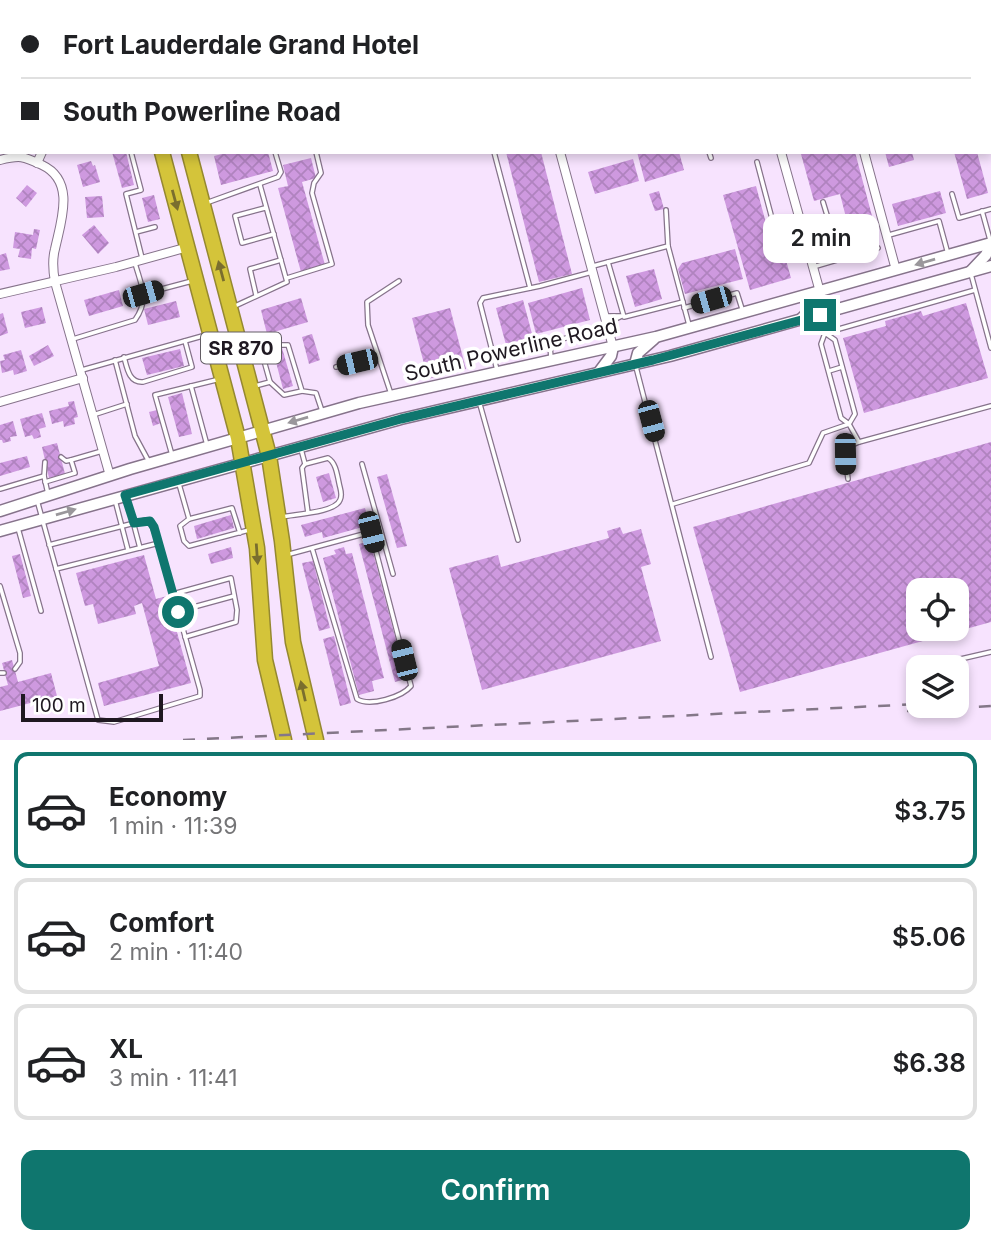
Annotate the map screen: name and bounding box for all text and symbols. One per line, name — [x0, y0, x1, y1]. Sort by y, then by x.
text: Fort Lauderdale Grand Hotel — [63, 29, 419, 60]
text: South Powerline Road — [63, 96, 341, 127]
one-way arrow — [170, 189, 181, 211]
callout: 2 min — [762, 214, 878, 262]
text: 2 min — [791, 224, 851, 252]
one-way arrow — [915, 258, 936, 268]
one-way arrow — [215, 260, 226, 282]
car — [120, 278, 167, 310]
car — [688, 284, 735, 316]
route end — [804, 299, 836, 331]
street label: South Powerline Road — [402, 313, 620, 386]
road number: SR 870 — [201, 332, 281, 364]
car — [335, 347, 380, 377]
car — [636, 398, 667, 444]
one-way arrow — [288, 416, 309, 426]
car — [835, 433, 856, 475]
one-way arrow — [55, 507, 76, 517]
car — [356, 509, 387, 555]
one-way arrow — [252, 543, 263, 565]
map controls — [906, 578, 969, 718]
button: locate — [906, 578, 969, 641]
route start — [162, 596, 194, 628]
car — [389, 637, 420, 683]
button: layers — [906, 655, 969, 718]
one-way arrow — [297, 680, 308, 702]
scale bar — [21, 691, 163, 723]
text: 100 m — [32, 694, 86, 717]
icon: car — [25, 779, 88, 842]
text: Economy — [109, 781, 227, 812]
text: $3.75 — [894, 795, 966, 826]
text: 1 min · 11:39 — [109, 812, 238, 840]
icon: car — [25, 905, 88, 968]
text: Comfort — [109, 907, 214, 938]
text: $5.06 — [892, 921, 966, 952]
text: 2 min · 11:40 — [109, 938, 243, 966]
icon: car — [25, 1031, 88, 1094]
text: XL — [109, 1033, 143, 1064]
text: $6.38 — [892, 1047, 966, 1078]
text: 3 min · 11:41 — [109, 1064, 238, 1092]
button: Confirm — [21, 1150, 970, 1230]

